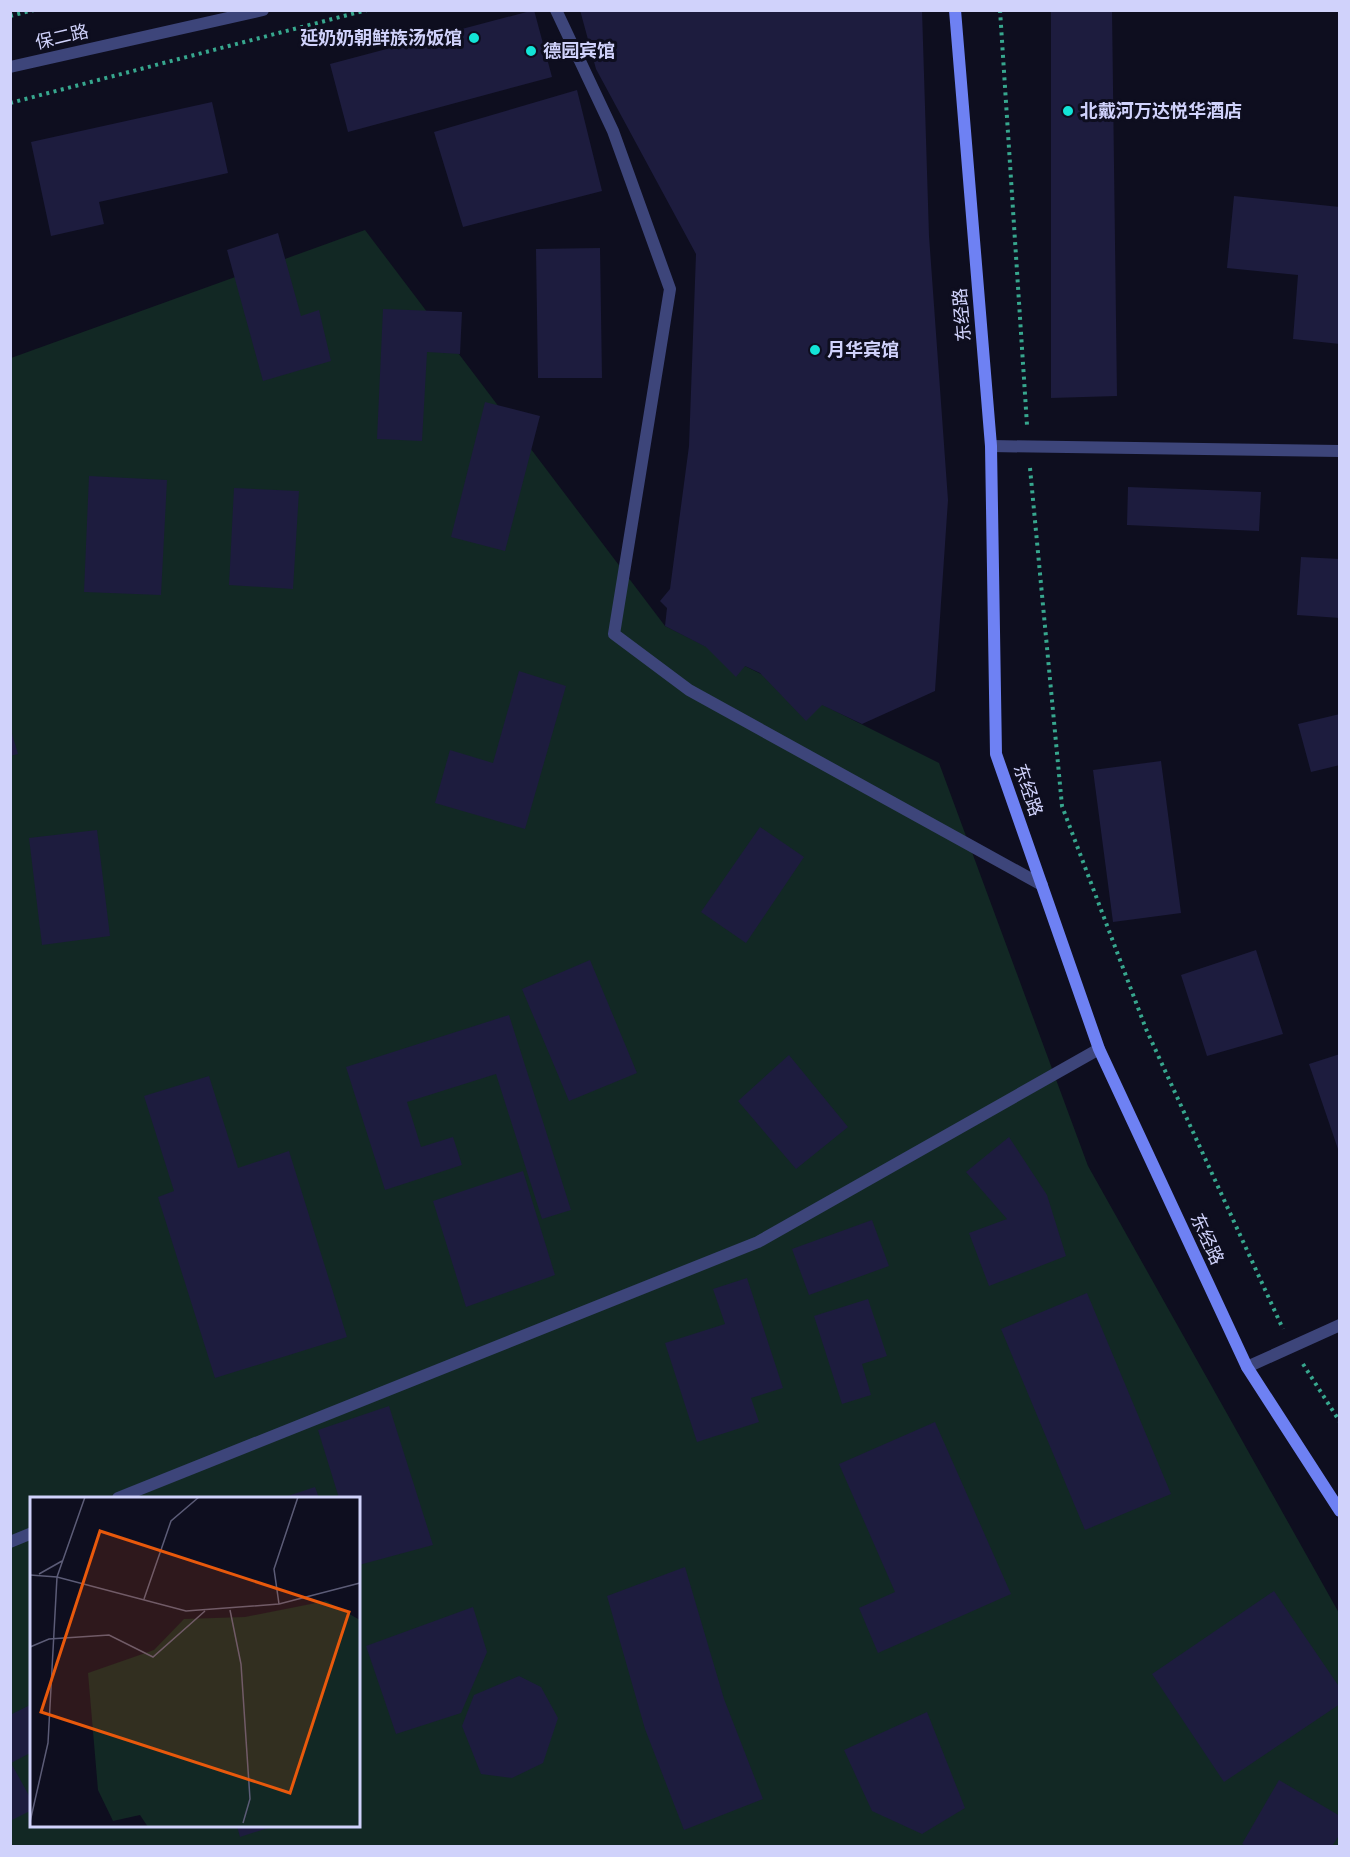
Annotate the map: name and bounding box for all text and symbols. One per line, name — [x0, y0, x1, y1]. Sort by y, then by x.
street label: 保二路 — [33, 18, 91, 56]
place label: 延奶奶朝鲜族汤饭馆 — [300, 25, 462, 51]
marker: 延奶奶朝鲜族汤饭馆 — [467, 31, 481, 45]
place label: 德园宾馆 — [543, 38, 615, 64]
marker: 德园宾馆 — [524, 44, 538, 58]
place label: 北戴河万达悦华酒店 — [1080, 98, 1242, 124]
marker: 北戴河万达悦华酒店 — [1061, 104, 1075, 118]
street label: 东经路 — [947, 287, 977, 343]
place label: 月华宾馆 — [827, 337, 899, 363]
marker: 月华宾馆 — [808, 343, 822, 357]
street label: 东经路 — [1007, 760, 1049, 820]
street label: 东经路 — [1184, 1209, 1230, 1269]
inset map — [30, 1497, 360, 1827]

